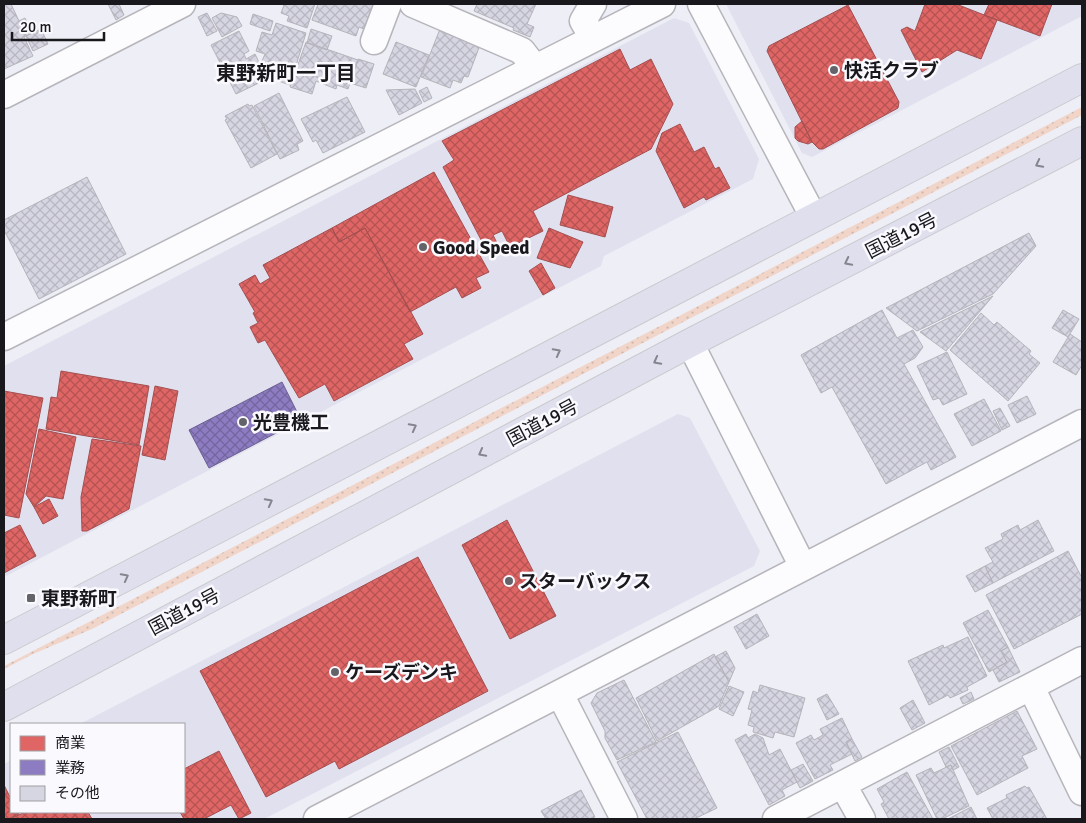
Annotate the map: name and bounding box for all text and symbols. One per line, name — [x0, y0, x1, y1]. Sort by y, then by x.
scale bar — [12, 10, 105, 42]
text: 20 m — [20, 18, 51, 36]
place label: 快活クラブ — [844, 59, 939, 83]
district label: 東野新町一丁目 — [216, 61, 356, 86]
marker: 快活クラブ — [828, 64, 840, 76]
one-way arrow — [1035, 158, 1044, 168]
street label: 国道19号 — [861, 208, 941, 264]
place label: Good Speed — [433, 236, 530, 260]
marker: Good Speed — [417, 241, 429, 253]
one-way arrow — [844, 256, 853, 266]
one-way arrow — [552, 348, 561, 358]
one-way arrow — [653, 355, 662, 365]
street label: 国道19号 — [503, 394, 582, 452]
place label: 光豊機工 — [253, 411, 329, 435]
marker: 光豊機工 — [237, 416, 249, 428]
one-way arrow — [408, 423, 417, 433]
one-way arrow — [479, 447, 488, 457]
one-way arrow — [263, 498, 272, 508]
place label: スターバックス — [519, 570, 651, 594]
one-way arrow — [119, 573, 128, 583]
marker: スターバックス — [503, 575, 515, 587]
street label: 国道19号 — [145, 583, 224, 641]
place label: 東野新町 — [41, 587, 117, 611]
marker: 東野新町 — [25, 592, 37, 604]
place label: ケーズデンキ — [345, 661, 458, 685]
marker: ケーズデンキ — [329, 666, 341, 678]
legend — [10, 723, 185, 813]
text: 商業 — [55, 734, 85, 752]
text: 業務 — [55, 759, 85, 777]
text: その他 — [55, 784, 100, 802]

